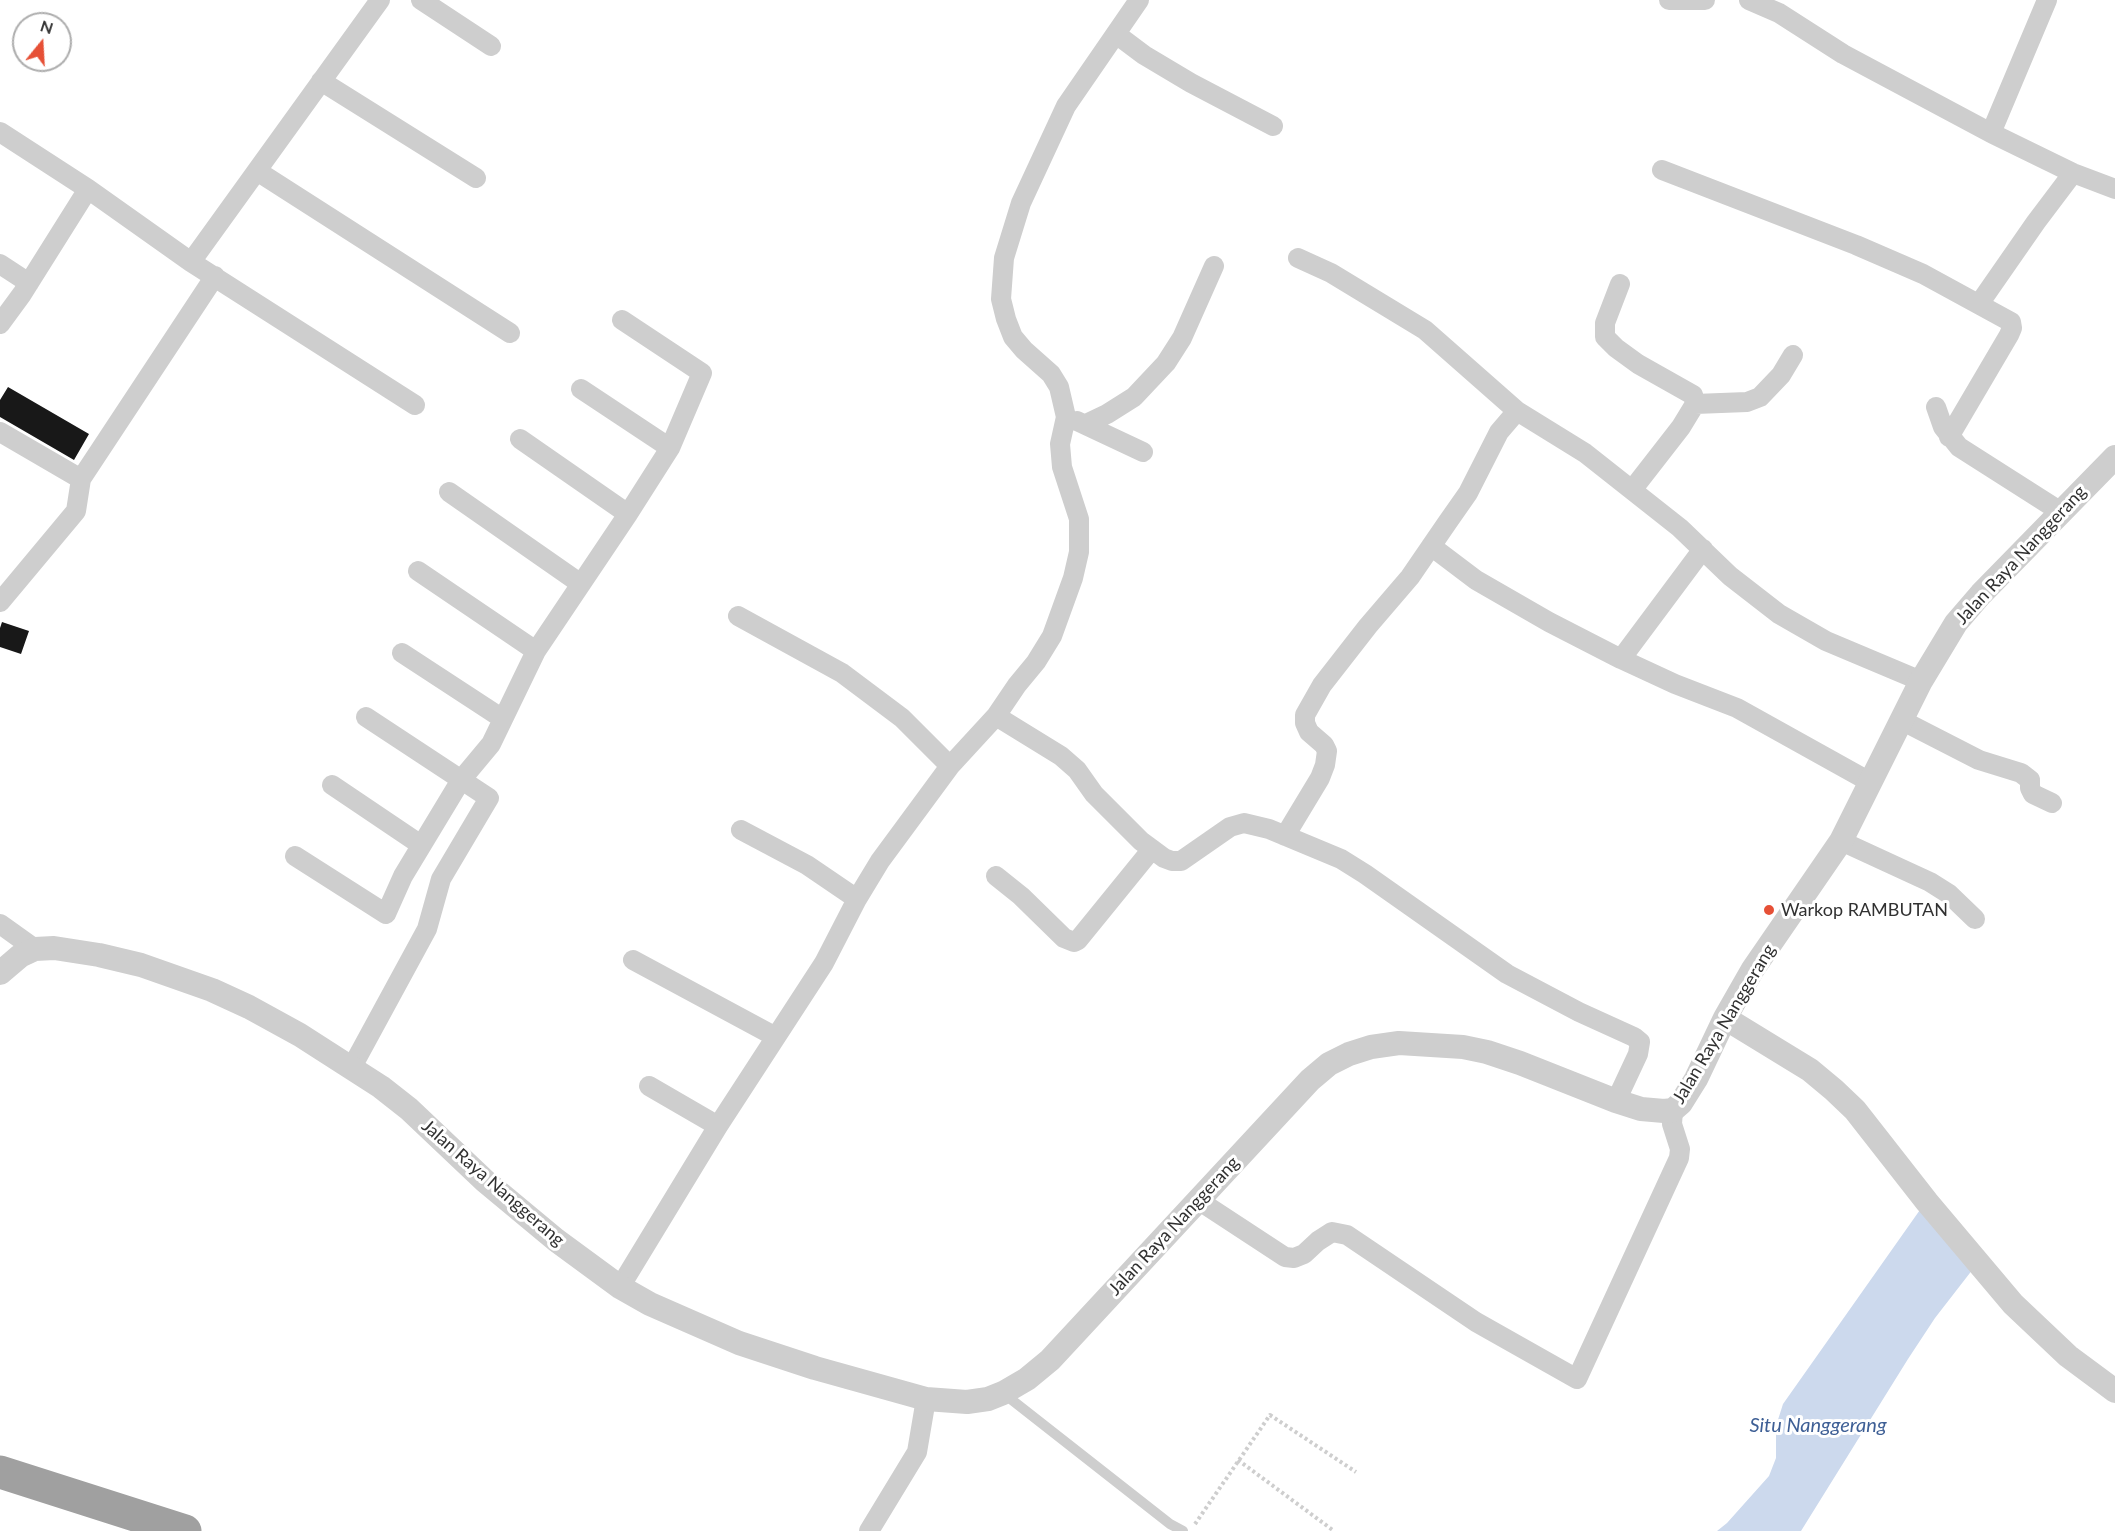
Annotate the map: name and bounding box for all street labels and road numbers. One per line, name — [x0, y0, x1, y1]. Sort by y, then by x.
street label: Jalan Raya Nanggerang — [1951, 481, 2091, 629]
street label: Jalan Raya Nanggerang — [1668, 941, 1780, 1107]
street label: Jalan Raya Nanggerang — [417, 1115, 569, 1251]
street label: Jalan Raya Nanggerang — [1104, 1152, 1244, 1300]

